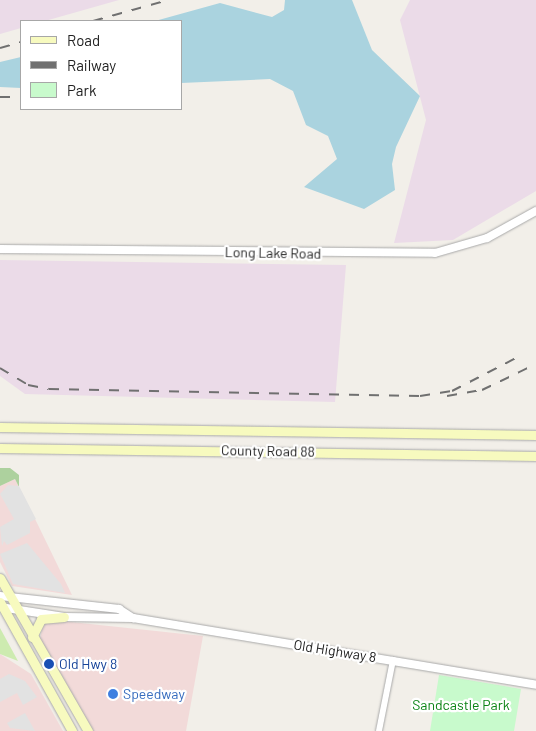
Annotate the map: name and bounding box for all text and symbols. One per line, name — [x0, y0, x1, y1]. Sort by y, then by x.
legend — [20, 20, 182, 110]
text: Road — [67, 31, 100, 49]
text: Railway — [67, 56, 116, 74]
text: Park — [67, 81, 96, 99]
street label: Long Lake Road — [225, 244, 321, 262]
street label: County Road 88 — [221, 442, 315, 460]
street label: Old Highway 8 — [292, 636, 378, 666]
place label: Old Hwy 8 — [59, 656, 117, 672]
marker: Old Hwy 8 — [43, 658, 55, 670]
place label: Speedway — [123, 686, 185, 702]
marker: Speedway — [107, 688, 119, 700]
park label: Sandcastle Park — [412, 697, 510, 713]

